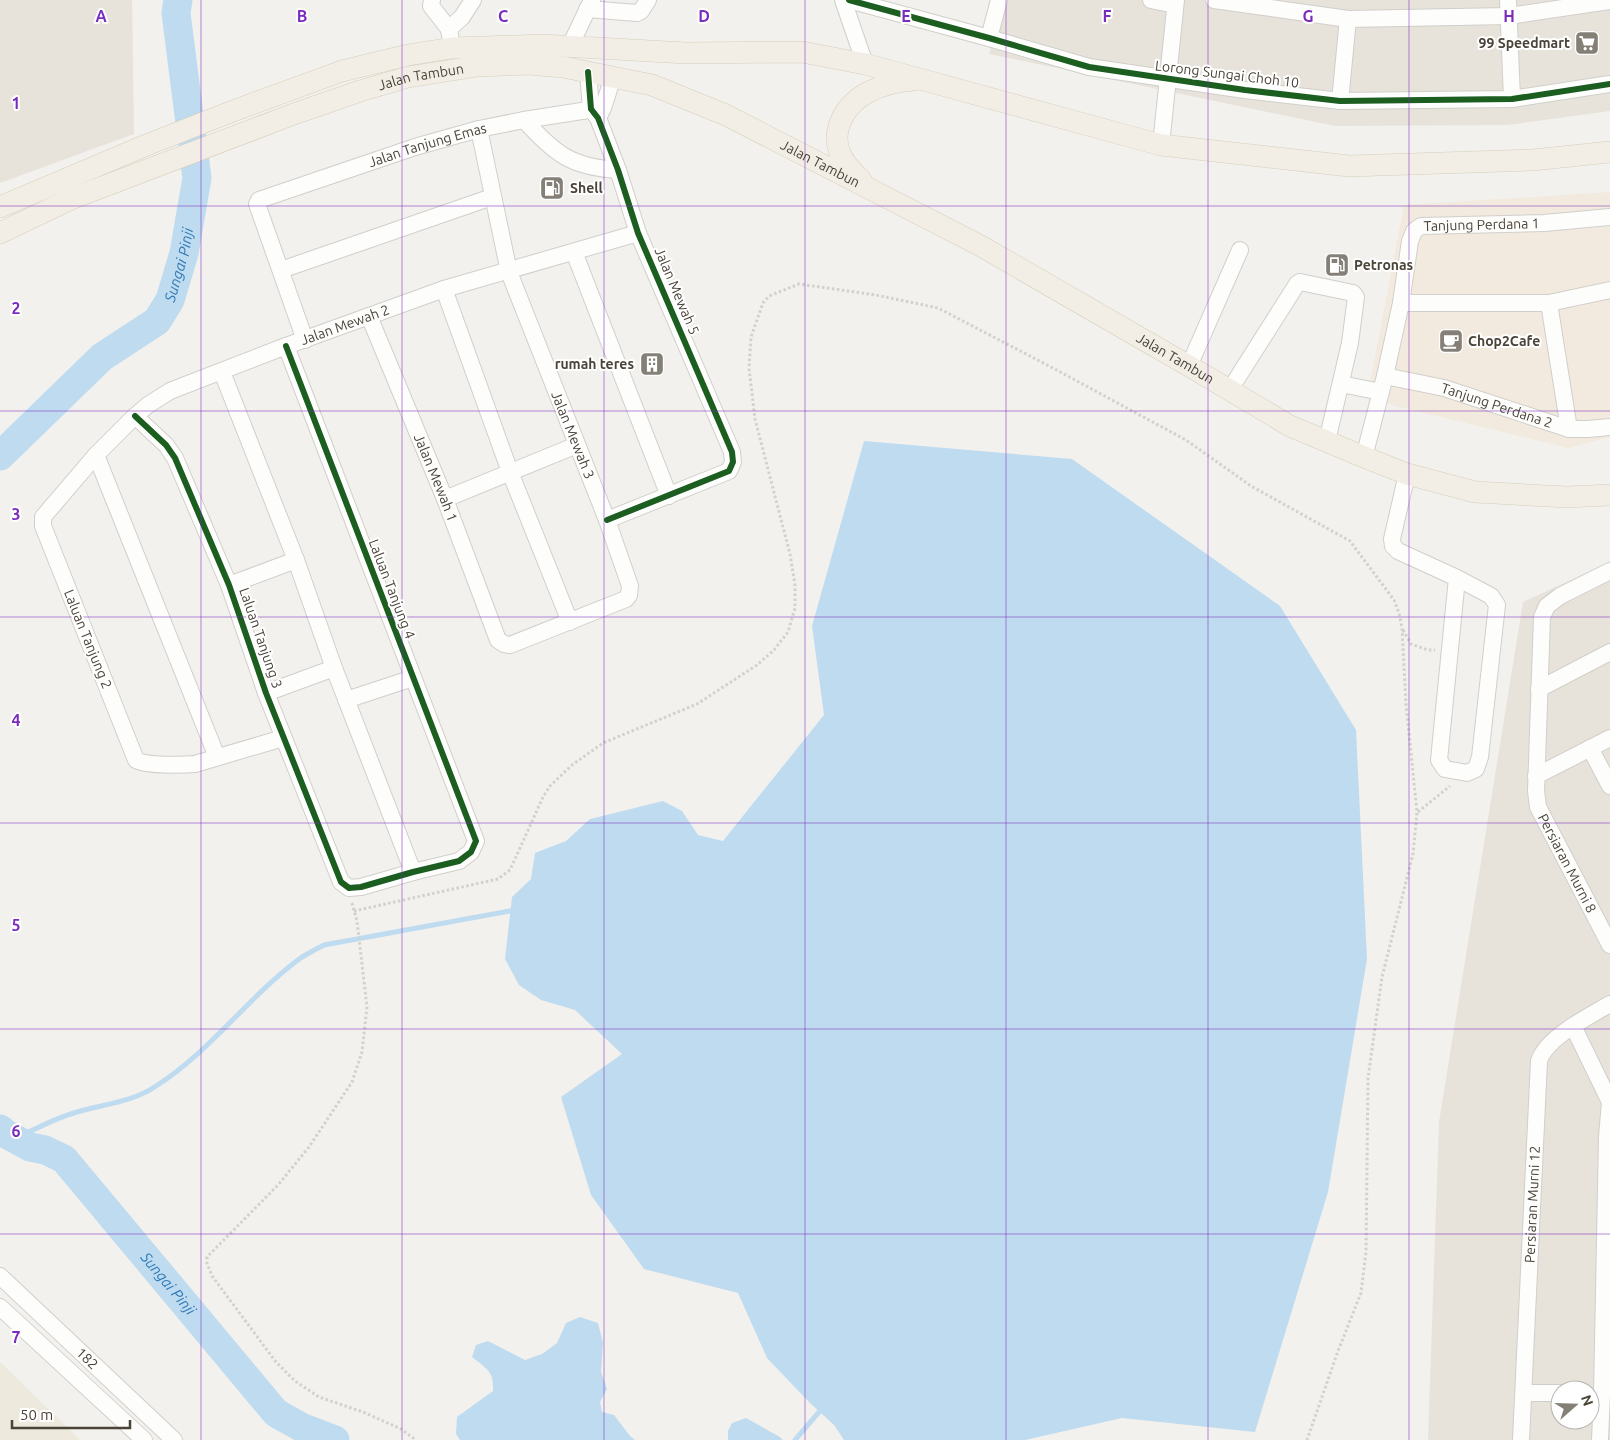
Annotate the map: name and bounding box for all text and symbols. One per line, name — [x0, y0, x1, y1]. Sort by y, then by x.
text: A — [95, 7, 107, 25]
text: B — [297, 7, 307, 25]
text: C — [498, 7, 508, 25]
text: D — [698, 7, 710, 25]
text: E — [901, 7, 911, 25]
text: F — [1103, 7, 1112, 25]
text: G — [1302, 7, 1314, 25]
text: H — [1503, 7, 1515, 25]
supermarket icon: 99 Speedmart — [1574, 30, 1600, 56]
place label: 99 Speedmart — [1479, 35, 1570, 51]
street label: Lorong Sungai Choh 10 — [1154, 57, 1300, 91]
street label: Jalan Tambun — [376, 60, 465, 93]
text: 1 — [11, 94, 21, 112]
street label: Jalan Tanjung Emas — [366, 120, 488, 170]
street label: Jalan Tambun — [778, 136, 863, 190]
fuel station icon: Shell — [539, 175, 565, 201]
place label: Shell — [570, 180, 603, 196]
street label: Tanjung Perdana 1 — [1423, 215, 1540, 234]
water label: Sungai Pinji — [161, 225, 196, 305]
street label: Jalan Mewah 5 — [651, 245, 703, 337]
fuel station icon: Petronas — [1324, 252, 1350, 278]
place label: Petronas — [1354, 257, 1414, 273]
text: 2 — [11, 299, 21, 317]
street label: Jalan Mewah 2 — [298, 301, 391, 348]
cafe icon: Chop2Cafe — [1438, 328, 1464, 354]
street label: Jalan Tambun — [1134, 329, 1217, 387]
place label: Chop2Cafe — [1468, 333, 1540, 349]
building icon: rumah teres — [639, 351, 665, 377]
place label: rumah teres — [555, 356, 634, 372]
street label: Tanjung Perdana 2 — [1439, 380, 1555, 431]
street label: Jalan Mewah 3 — [548, 389, 598, 481]
street label: Jalan Mewah 1 — [411, 431, 461, 524]
text: 3 — [11, 505, 21, 523]
street label: Laluan Tanjung 4 — [366, 537, 418, 641]
street label: Laluan Tanjung 3 — [236, 586, 286, 690]
street label: Laluan Tanjung 2 — [61, 587, 115, 691]
text: 4 — [11, 711, 21, 729]
street label: Persiaran Murni 8 — [1535, 811, 1600, 916]
text: 5 — [11, 916, 21, 934]
text: 6 — [11, 1122, 21, 1140]
street label: Persiaran Murni 12 — [1521, 1145, 1543, 1263]
water label: Sungai Pinji — [137, 1248, 200, 1319]
text: 7 — [11, 1328, 21, 1346]
street label: 182 — [73, 1344, 101, 1372]
north arrow — [1550, 1380, 1600, 1430]
text: N — [1578, 1393, 1597, 1408]
scale bar — [12, 1398, 130, 1430]
text: 50 m — [20, 1406, 53, 1423]

